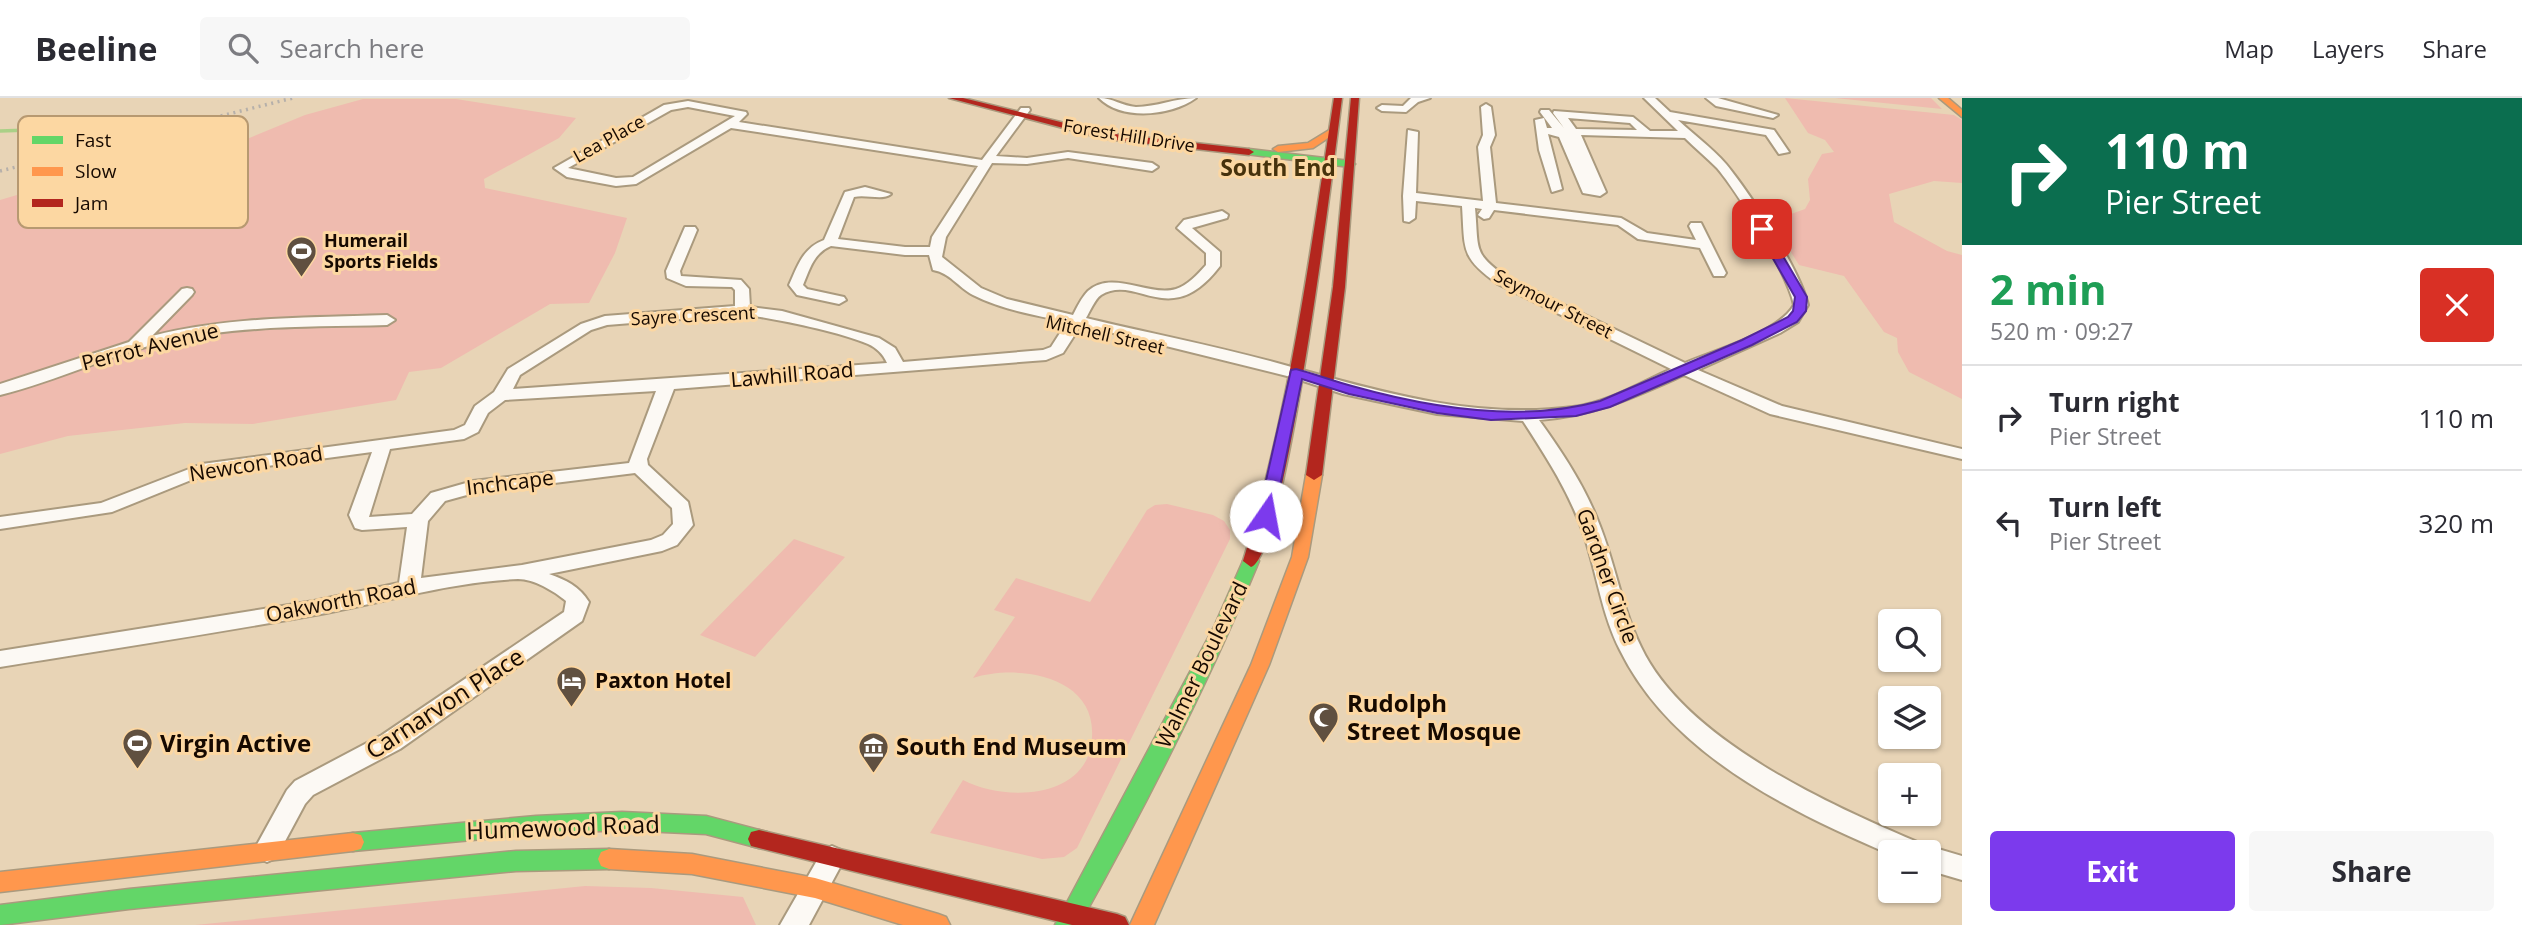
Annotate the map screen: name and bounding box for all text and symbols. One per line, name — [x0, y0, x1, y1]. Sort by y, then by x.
search box — [200, 17, 690, 80]
text: Beeline — [35, 26, 158, 71]
icon: search — [224, 29, 262, 67]
text: Search here — [280, 30, 424, 66]
text: Map — [2224, 32, 2274, 65]
text: Layers — [2312, 32, 2385, 65]
text: Share — [2423, 32, 2487, 65]
street label: Lea Place — [568, 109, 649, 168]
street label: Forest Hill Drive — [1062, 113, 1197, 157]
legend — [18, 116, 248, 228]
text: 110 m — [2105, 117, 2250, 183]
icon: right — [1990, 126, 2081, 217]
text: Fast — [75, 127, 111, 153]
district label: South End — [1220, 151, 1336, 183]
text: Slow — [75, 158, 117, 184]
text: Pier Street — [2105, 180, 2261, 223]
text: Jam — [73, 190, 108, 216]
pin — [1732, 199, 1792, 259]
icon: arrive — [1743, 210, 1781, 248]
place label: Humerail Sports Fields — [324, 228, 438, 273]
sports icon: Humerail Sports Fields — [284, 234, 318, 278]
text: 2 min — [1990, 260, 2107, 317]
street label: Seymour Street — [1490, 263, 1617, 343]
button: close — [2420, 268, 2494, 342]
street label: Sayre Crescent — [630, 300, 756, 330]
street label: Mitchell Street — [1044, 309, 1167, 359]
street label: Perrot Avenue — [78, 315, 221, 377]
text: 520 m · 09:27 — [1990, 315, 2133, 347]
street label: Lawhill Road — [729, 355, 855, 393]
text: Turn right — [2049, 384, 2180, 420]
icon: right — [1990, 399, 2028, 437]
text: 110 m — [2419, 400, 2494, 436]
text: Pier Street — [2049, 420, 2161, 452]
street label: Newcon Road — [187, 439, 325, 487]
street label: Inchcape — [464, 463, 555, 501]
position arrow — [1229, 479, 1303, 553]
text: Turn left — [2049, 489, 2161, 525]
street label: Gardner Circle — [1571, 504, 1645, 647]
icon: left — [1990, 504, 2028, 542]
text: 320 m — [2419, 505, 2494, 541]
text: Pier Street — [2049, 525, 2161, 557]
street label: Oakworth Road — [263, 572, 418, 628]
street label: Walmer Boulevard — [1149, 577, 1253, 752]
map controls — [1878, 609, 1941, 903]
button: search — [1878, 609, 1941, 672]
street label: Carnarvon Place — [359, 639, 530, 766]
hotel icon: Paxton Hotel — [555, 664, 589, 708]
place label: Paxton Hotel — [595, 666, 731, 694]
place label: Rudolph Street Mosque — [1347, 686, 1521, 747]
button: layers — [1878, 686, 1941, 749]
mosque icon: Rudolph Street Mosque — [1307, 701, 1341, 745]
place label: Virgin Active — [160, 726, 311, 759]
sports icon: Virgin Active — [120, 727, 154, 771]
place label: South End Museum — [896, 729, 1127, 762]
museum icon: South End Museum — [856, 730, 890, 774]
button: + — [1878, 763, 1941, 826]
street label: Humewood Road — [466, 807, 660, 846]
button: Exit — [1990, 831, 2235, 911]
button: Share — [2249, 831, 2494, 911]
button: − — [1878, 840, 1941, 903]

